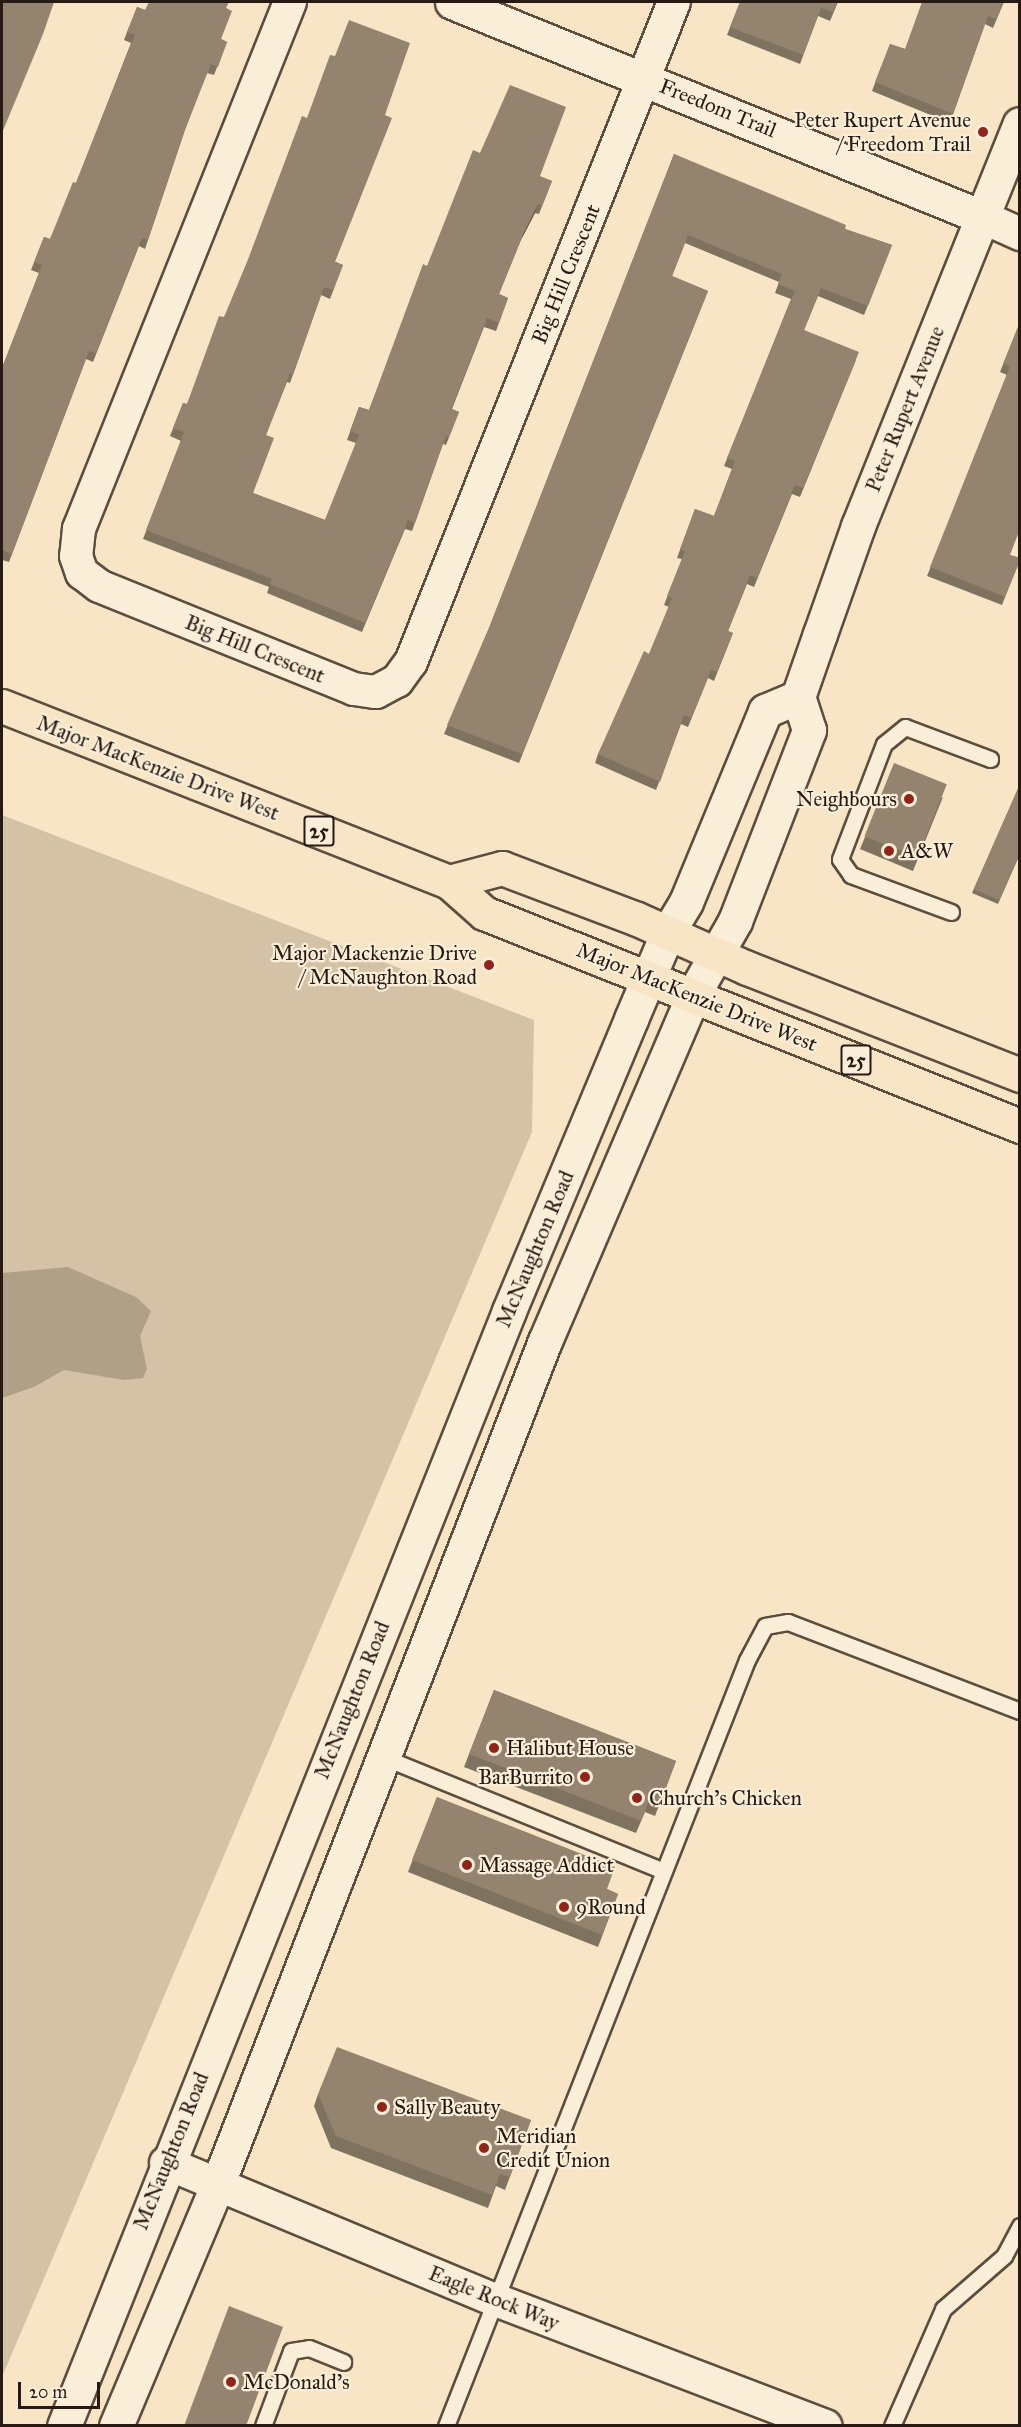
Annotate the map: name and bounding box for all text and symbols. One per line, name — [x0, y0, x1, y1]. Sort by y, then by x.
street label: Freedom Trail — [656, 73, 780, 143]
place label: Peter Rupert Avenue / Freedom Trail — [794, 107, 971, 157]
marker: Peter Rupert Avenue / Freedom Trail — [976, 125, 990, 139]
street label: Big Hill Crescent — [527, 200, 605, 348]
street label: Peter Rupert Avenue — [860, 322, 950, 496]
street label: Big Hill Crescent — [181, 610, 329, 688]
street label: Major MacKenzie Drive West — [33, 710, 283, 826]
place label: Neighbours — [796, 786, 897, 812]
marker: Neighbours — [902, 792, 916, 806]
road number: 25 — [302, 814, 336, 848]
place label: A&W — [901, 838, 953, 864]
marker: A&W — [882, 844, 896, 858]
street label: Major MacKenzie Drive West — [573, 937, 821, 1057]
place label: Major Mackenzie Drive / McNaughton Road — [272, 940, 477, 990]
marker: Major Mackenzie Drive / McNaughton Road — [482, 958, 496, 972]
road number: 25 — [840, 1043, 872, 1077]
street label: McNaughton Road — [491, 1167, 579, 1331]
street label: McNaughton Road — [309, 1618, 395, 1782]
place label: Halibut House — [506, 1735, 634, 1761]
marker: Halibut House — [487, 1741, 501, 1755]
place label: BarBurrito — [478, 1764, 573, 1790]
marker: BarBurrito — [578, 1770, 592, 1784]
place label: Church's Chicken — [649, 1785, 802, 1811]
marker: Church's Chicken — [630, 1791, 644, 1805]
place label: Massage Addict — [479, 1852, 614, 1878]
marker: Massage Addict — [460, 1858, 474, 1872]
place label: 9Round — [576, 1894, 646, 1920]
marker: 9Round — [557, 1900, 571, 1914]
street label: McNaughton Road — [128, 2069, 214, 2233]
place label: Sally Beauty — [394, 2094, 500, 2120]
marker: Sally Beauty — [375, 2100, 389, 2114]
place label: Meridian Credit Union — [496, 2123, 610, 2173]
marker: Meridian Credit Union — [477, 2141, 491, 2155]
street label: Eagle Rock Way — [425, 2260, 563, 2336]
place label: McDonald's — [243, 2369, 350, 2395]
scale bar — [21, 2370, 104, 2408]
marker: McDonald's — [224, 2375, 238, 2389]
text: 20 m — [29, 2381, 67, 2403]

